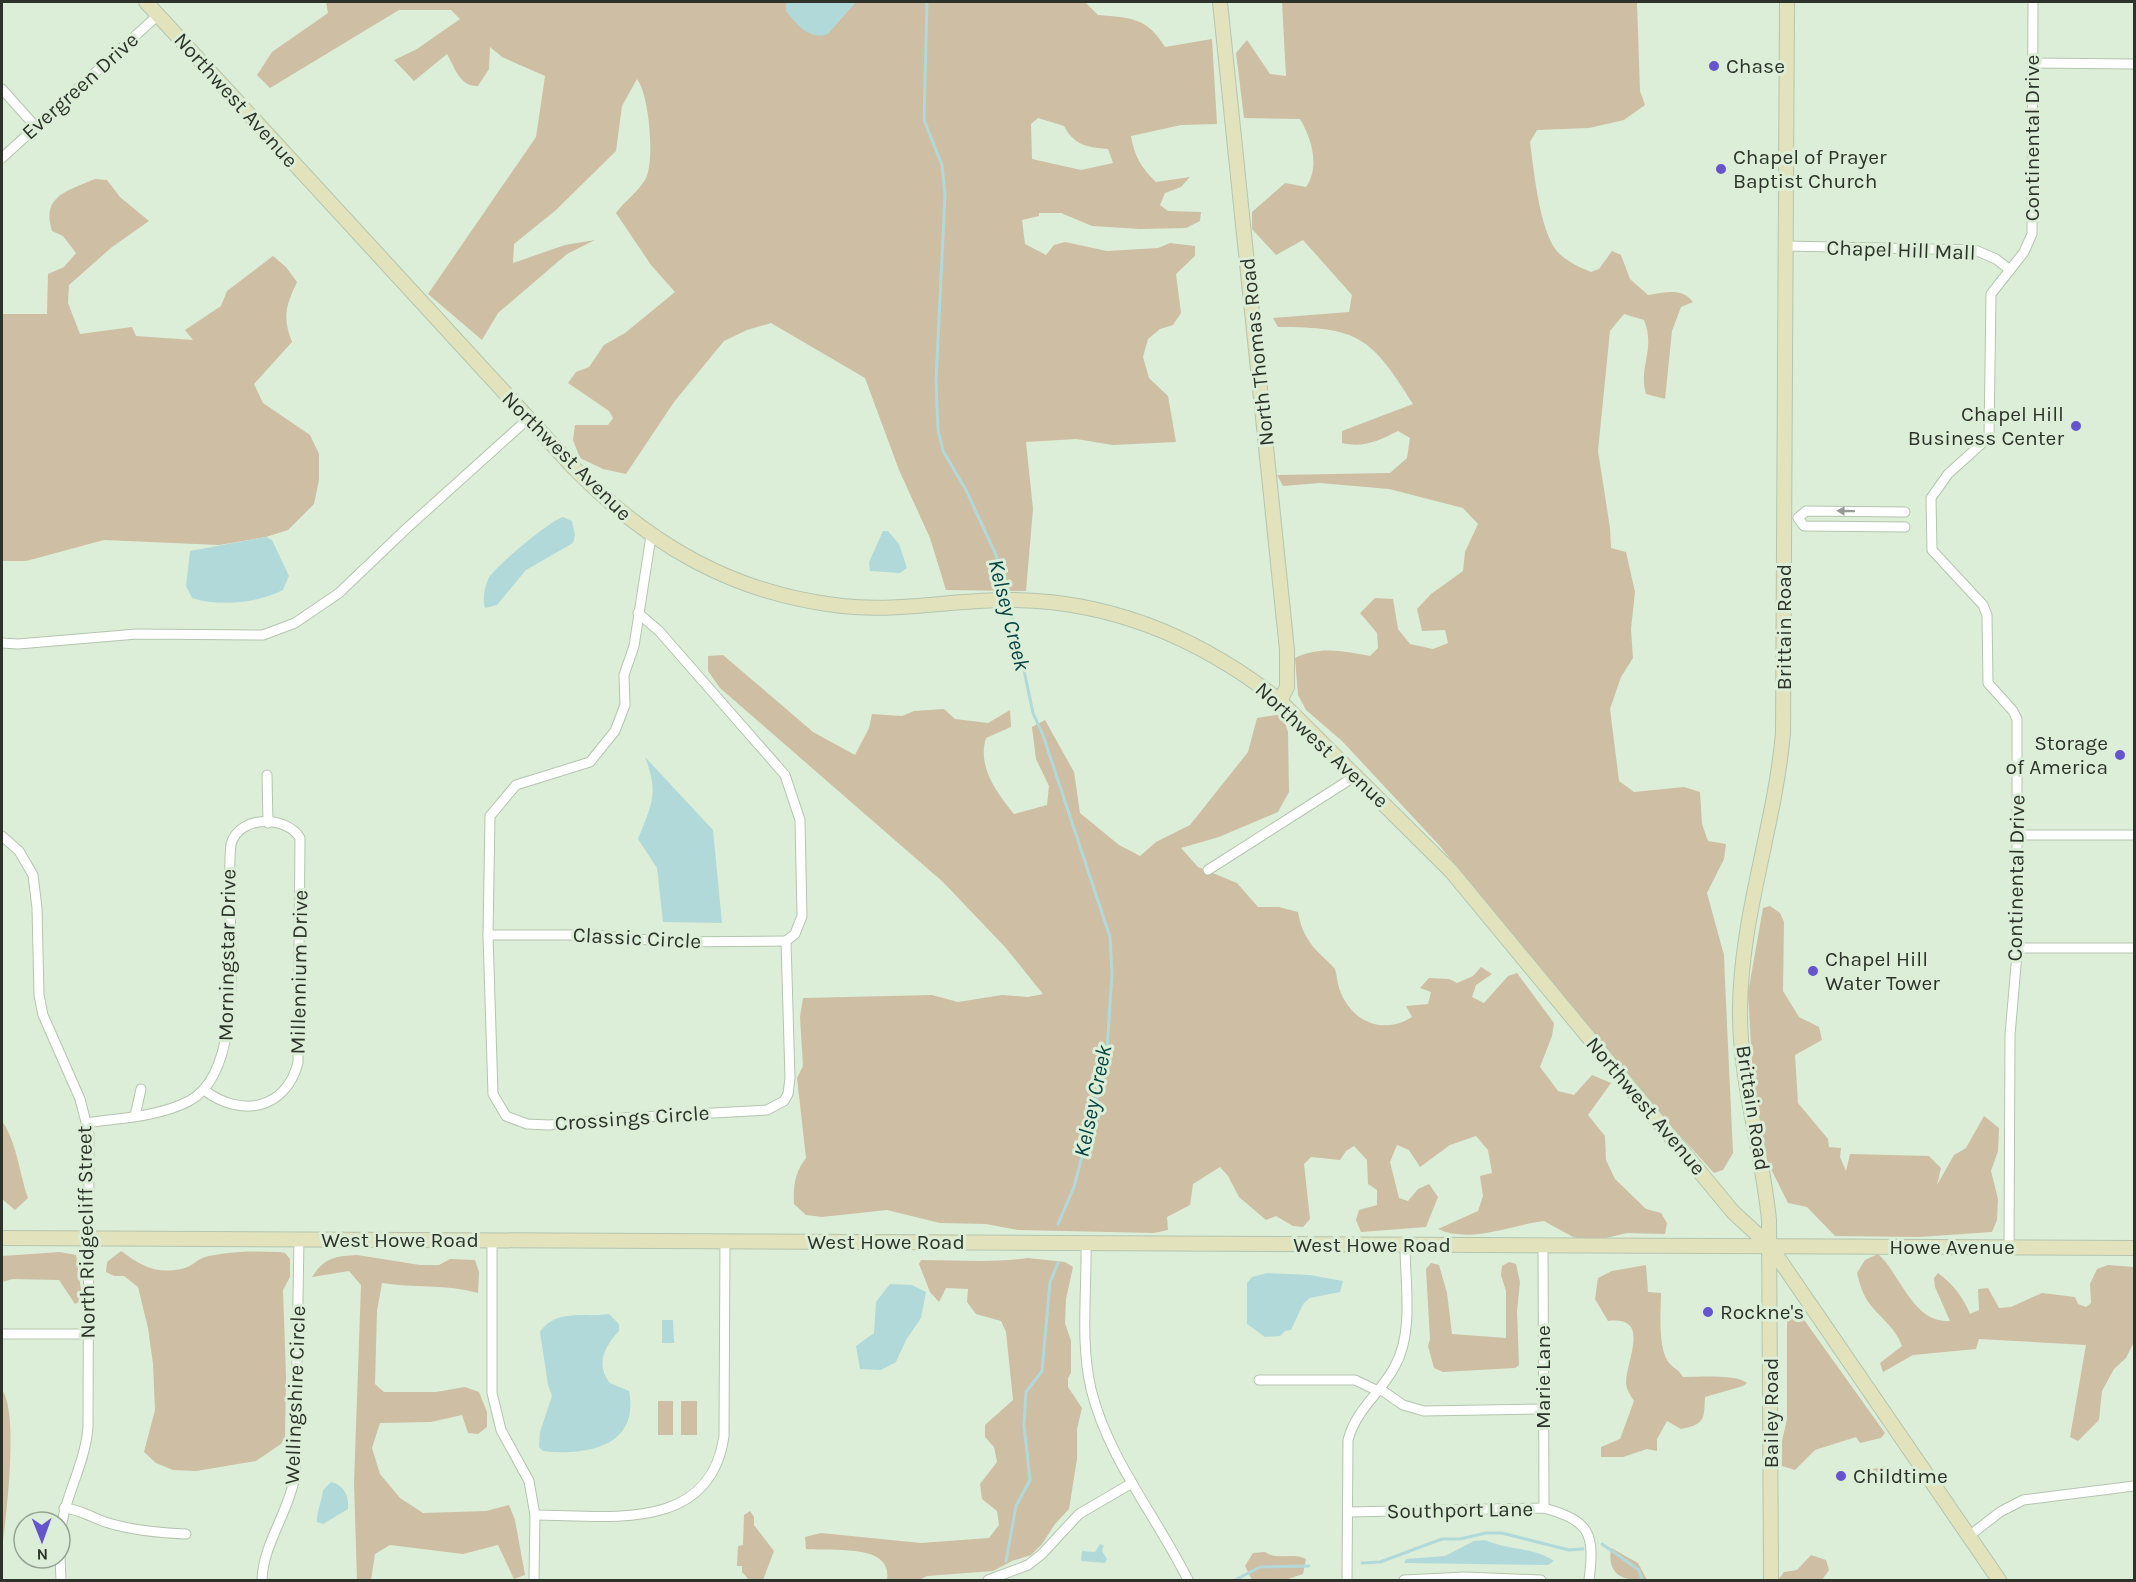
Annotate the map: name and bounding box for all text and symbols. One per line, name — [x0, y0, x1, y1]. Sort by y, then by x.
street label: Evergreen Drive — [17, 28, 143, 144]
street label: Northwest Avenue — [169, 28, 303, 172]
place label: Chase — [1726, 54, 1785, 78]
street label: Continental Drive — [2020, 55, 2044, 221]
marker: Chase — [1707, 59, 1721, 73]
place label: Chapel of Prayer Baptist Church — [1733, 145, 1887, 193]
marker: Chapel of Prayer Baptist Church — [1714, 162, 1728, 176]
street label: Chapel Hill Mall — [1826, 235, 1976, 265]
street label: North Thomas Road — [1235, 257, 1279, 447]
street label: Northwest Avenue — [497, 386, 637, 526]
place label: Chapel Hill Business Center — [1908, 402, 2064, 450]
marker: Chapel Hill Business Center — [2069, 419, 2083, 433]
one-way arrow — [1837, 506, 1856, 516]
water label: Kelsey Creek — [983, 557, 1036, 674]
street label: Brittain Road — [1772, 564, 1796, 690]
street label: Northwest Avenue — [1251, 677, 1393, 813]
place label: Storage of America — [2006, 731, 2108, 779]
marker: Storage of America — [2113, 748, 2127, 762]
street label: Continental Drive — [2003, 794, 2029, 962]
street label: Morningstar Drive — [213, 869, 241, 1041]
street label: Millennium Drive — [286, 890, 312, 1054]
street label: Classic Circle — [572, 923, 702, 953]
place label: Chapel Hill Water Tower — [1825, 947, 1940, 995]
marker: Chapel Hill Water Tower — [1806, 964, 1820, 978]
street label: Northwest Avenue — [1581, 1032, 1711, 1180]
water label: Kelsey Creek — [1068, 1042, 1118, 1159]
street label: Brittain Road — [1731, 1044, 1775, 1172]
street label: Crossings Circle — [554, 1101, 710, 1135]
street label: North Ridgecliff Street — [72, 1125, 100, 1339]
street label: West Howe Road — [321, 1228, 479, 1252]
street label: West Howe Road — [807, 1230, 965, 1254]
street label: West Howe Road — [1293, 1233, 1451, 1257]
street label: Howe Avenue — [1889, 1235, 2015, 1259]
place label: Rockne's — [1720, 1300, 1804, 1324]
street label: Wellingshire Circle — [280, 1305, 310, 1485]
marker: Rockne's — [1701, 1305, 1715, 1319]
street label: Marie Lane — [1531, 1325, 1555, 1429]
street label: Bailey Road — [1759, 1358, 1783, 1468]
place label: Childtime — [1853, 1464, 1948, 1488]
marker: Childtime — [1834, 1469, 1848, 1483]
street label: Southport Lane — [1387, 1497, 1533, 1523]
north arrow — [12, 1510, 72, 1570]
text: N — [36, 1545, 48, 1564]

